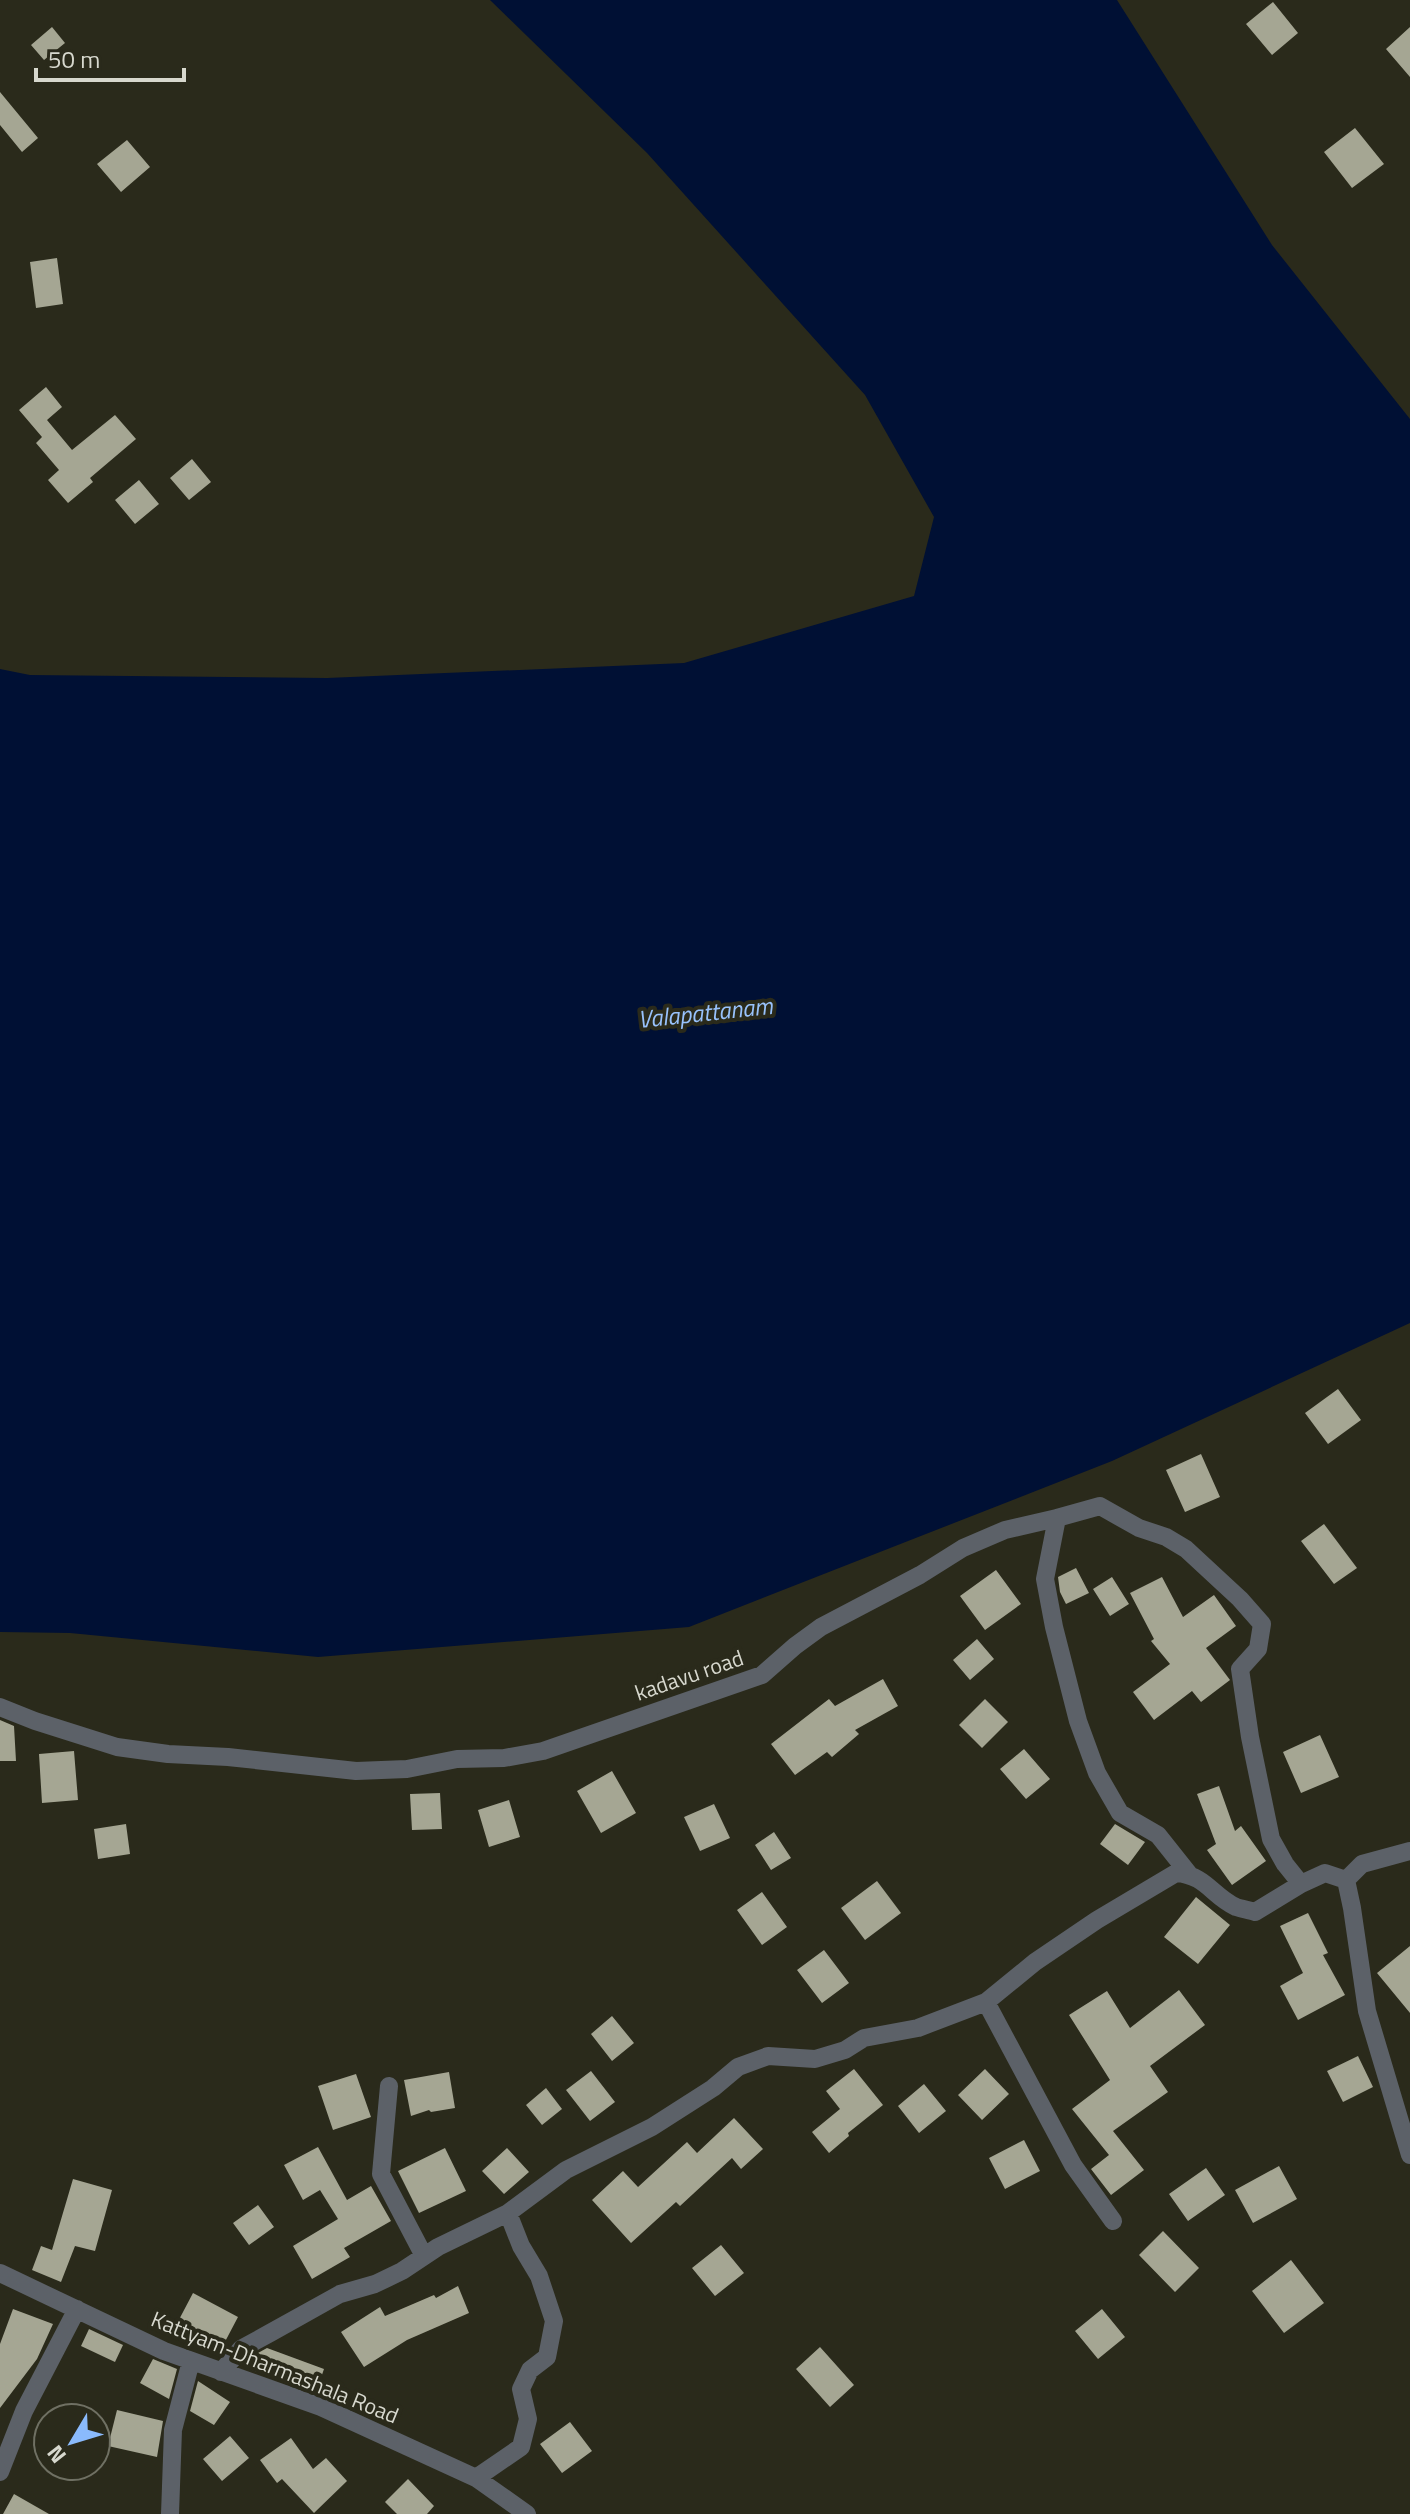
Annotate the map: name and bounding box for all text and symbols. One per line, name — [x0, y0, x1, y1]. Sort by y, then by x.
scale bar — [36, 32, 184, 82]
text: 50 m — [48, 41, 100, 77]
water label: Valapattanam — [636, 987, 776, 1037]
street label: kadavu road — [630, 1641, 748, 1709]
street label: Kattyam-Dharmashala Road — [146, 2302, 404, 2432]
north arrow — [32, 2402, 112, 2482]
text: N — [38, 2438, 74, 2471]

